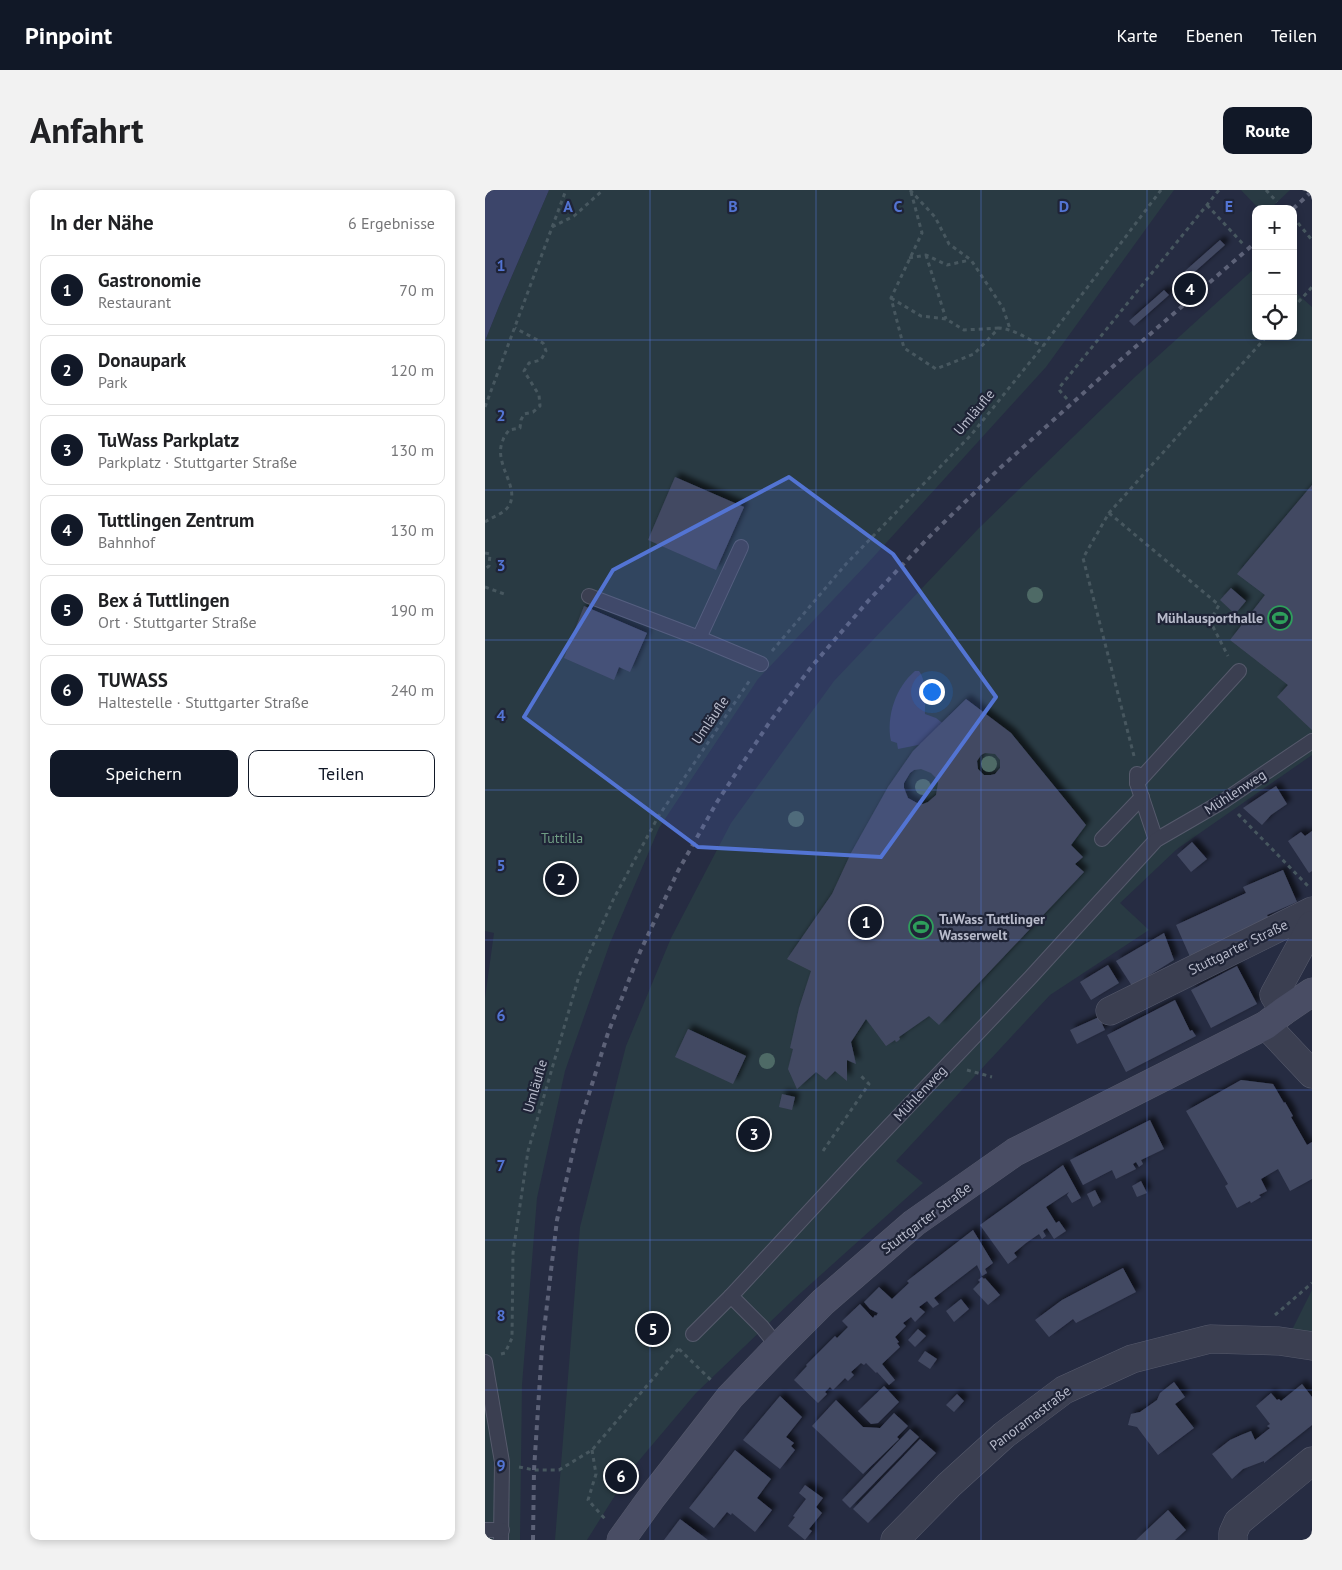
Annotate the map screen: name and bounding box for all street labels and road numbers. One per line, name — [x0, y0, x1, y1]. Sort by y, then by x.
street label: Umläufle — [950, 385, 998, 439]
street label: Umläufle — [687, 692, 733, 748]
street label: Mühlenweg — [1201, 765, 1269, 819]
street label: Stuttgarter Straße — [1185, 915, 1291, 979]
street label: Umläufle — [519, 1057, 551, 1115]
street label: Mühlenweg — [890, 1061, 950, 1125]
street label: Stuttgarter Straße — [877, 1178, 975, 1258]
street label: Panoramastraße — [986, 1382, 1074, 1454]

